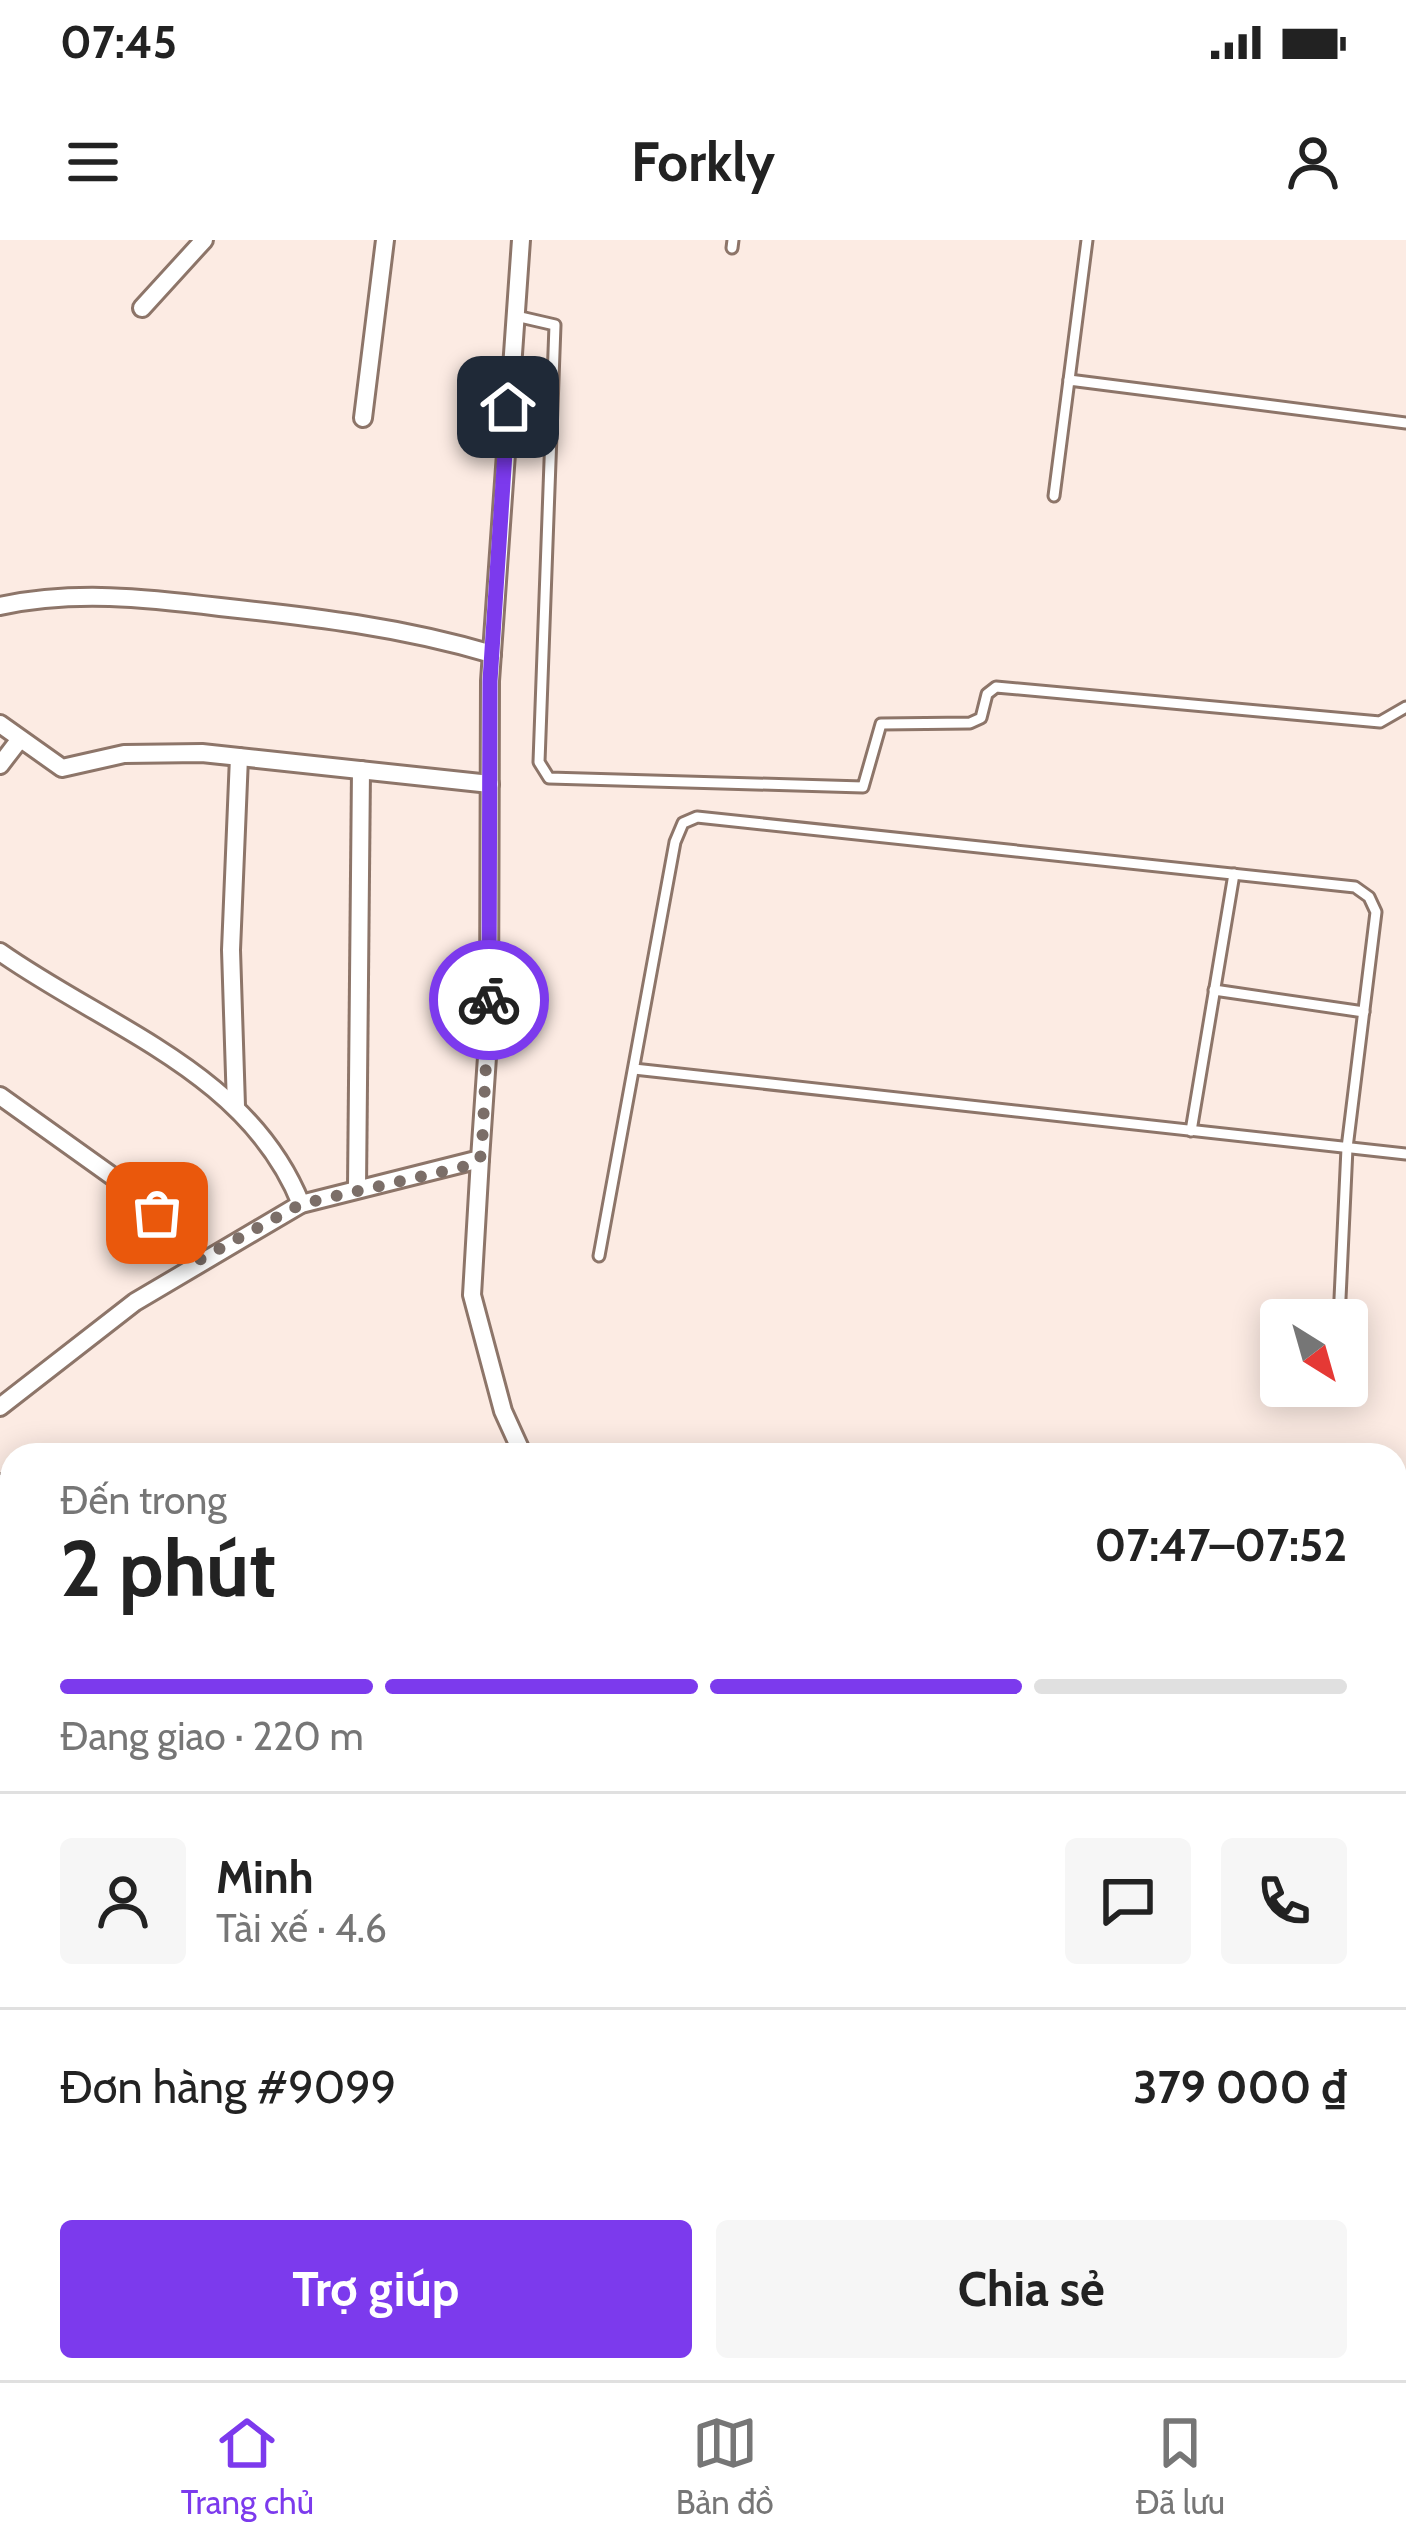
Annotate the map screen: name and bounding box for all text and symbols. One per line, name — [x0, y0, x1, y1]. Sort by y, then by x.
text: 07:45 — [60, 15, 177, 69]
icon: menu — [60, 129, 126, 195]
text: Forkly — [631, 129, 775, 195]
icon: person — [1280, 129, 1346, 195]
pin — [457, 356, 559, 458]
icon: home — [475, 374, 541, 440]
courier — [429, 940, 549, 1060]
icon: bike — [456, 967, 522, 1033]
pin — [106, 1162, 208, 1264]
icon: bag — [124, 1180, 190, 1246]
north arrow — [1260, 1299, 1368, 1407]
map controls — [1260, 1299, 1368, 1407]
text: Đến trong — [60, 1476, 227, 1524]
text: 07:47–07:52 — [1095, 1518, 1347, 1572]
text: 2 phút — [60, 1521, 276, 1616]
text: Đang giao · 220 m — [60, 1712, 364, 1760]
button: person — [60, 1838, 186, 1964]
button: chat — [1065, 1838, 1191, 1964]
button: phone — [1221, 1838, 1347, 1964]
text: Minh — [216, 1850, 313, 1904]
text: Tài xế · 4.6 — [216, 1904, 387, 1952]
text: Đơn hàng #9099 — [60, 2060, 396, 2114]
text: 379 000 ₫ — [1133, 2060, 1347, 2114]
button: Trợ giúp — [60, 2220, 692, 2358]
button: Chia sẻ — [716, 2220, 1347, 2358]
tab: Trang chủ — [181, 2410, 314, 2522]
tab: Bản đồ — [676, 2410, 774, 2522]
tab: Đã lưu — [1135, 2410, 1225, 2522]

